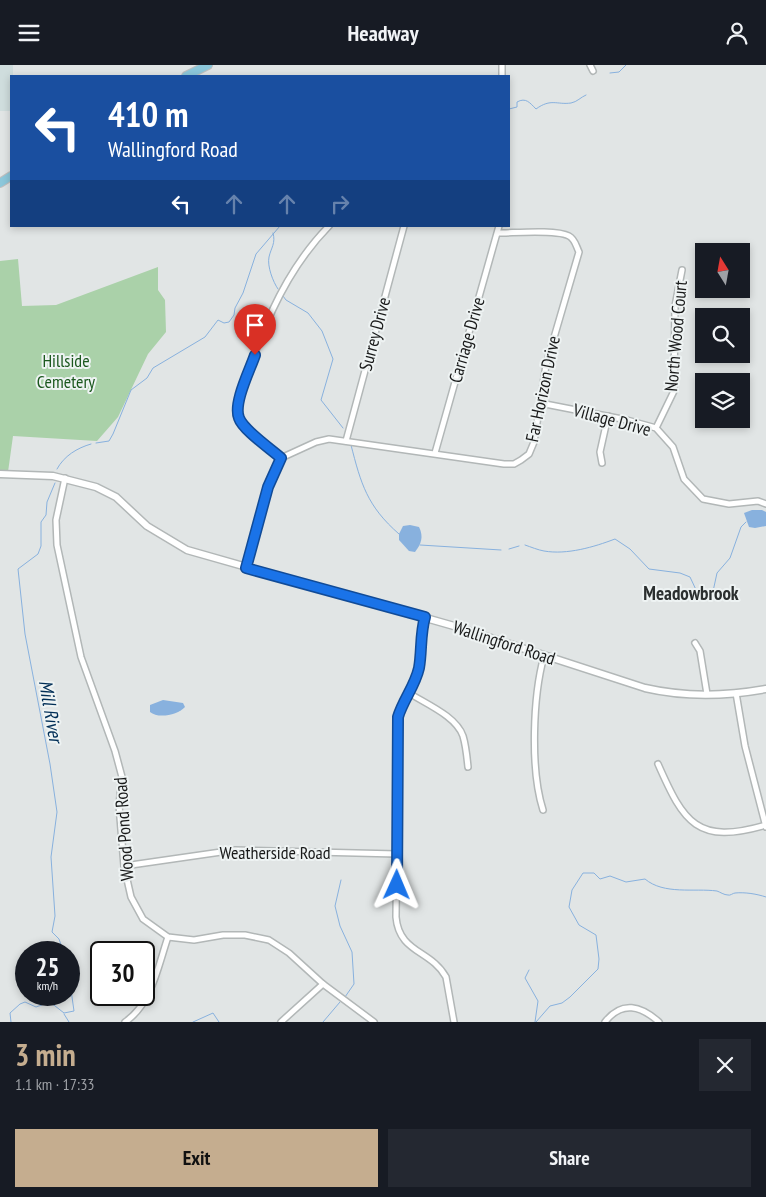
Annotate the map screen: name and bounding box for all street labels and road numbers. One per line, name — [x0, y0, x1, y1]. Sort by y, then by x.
street label: North Wood Court — [659, 279, 692, 392]
street label: Carriage Drive — [443, 294, 490, 385]
street label: Surrey Drive — [354, 295, 395, 373]
street label: Far Horizon Drive — [520, 334, 565, 444]
street label: Village Drive — [570, 398, 654, 441]
street label: Wallingford Road — [450, 615, 558, 670]
street label: Wood Pond Road — [108, 776, 139, 882]
street label: Weatherside Road — [219, 841, 331, 864]

